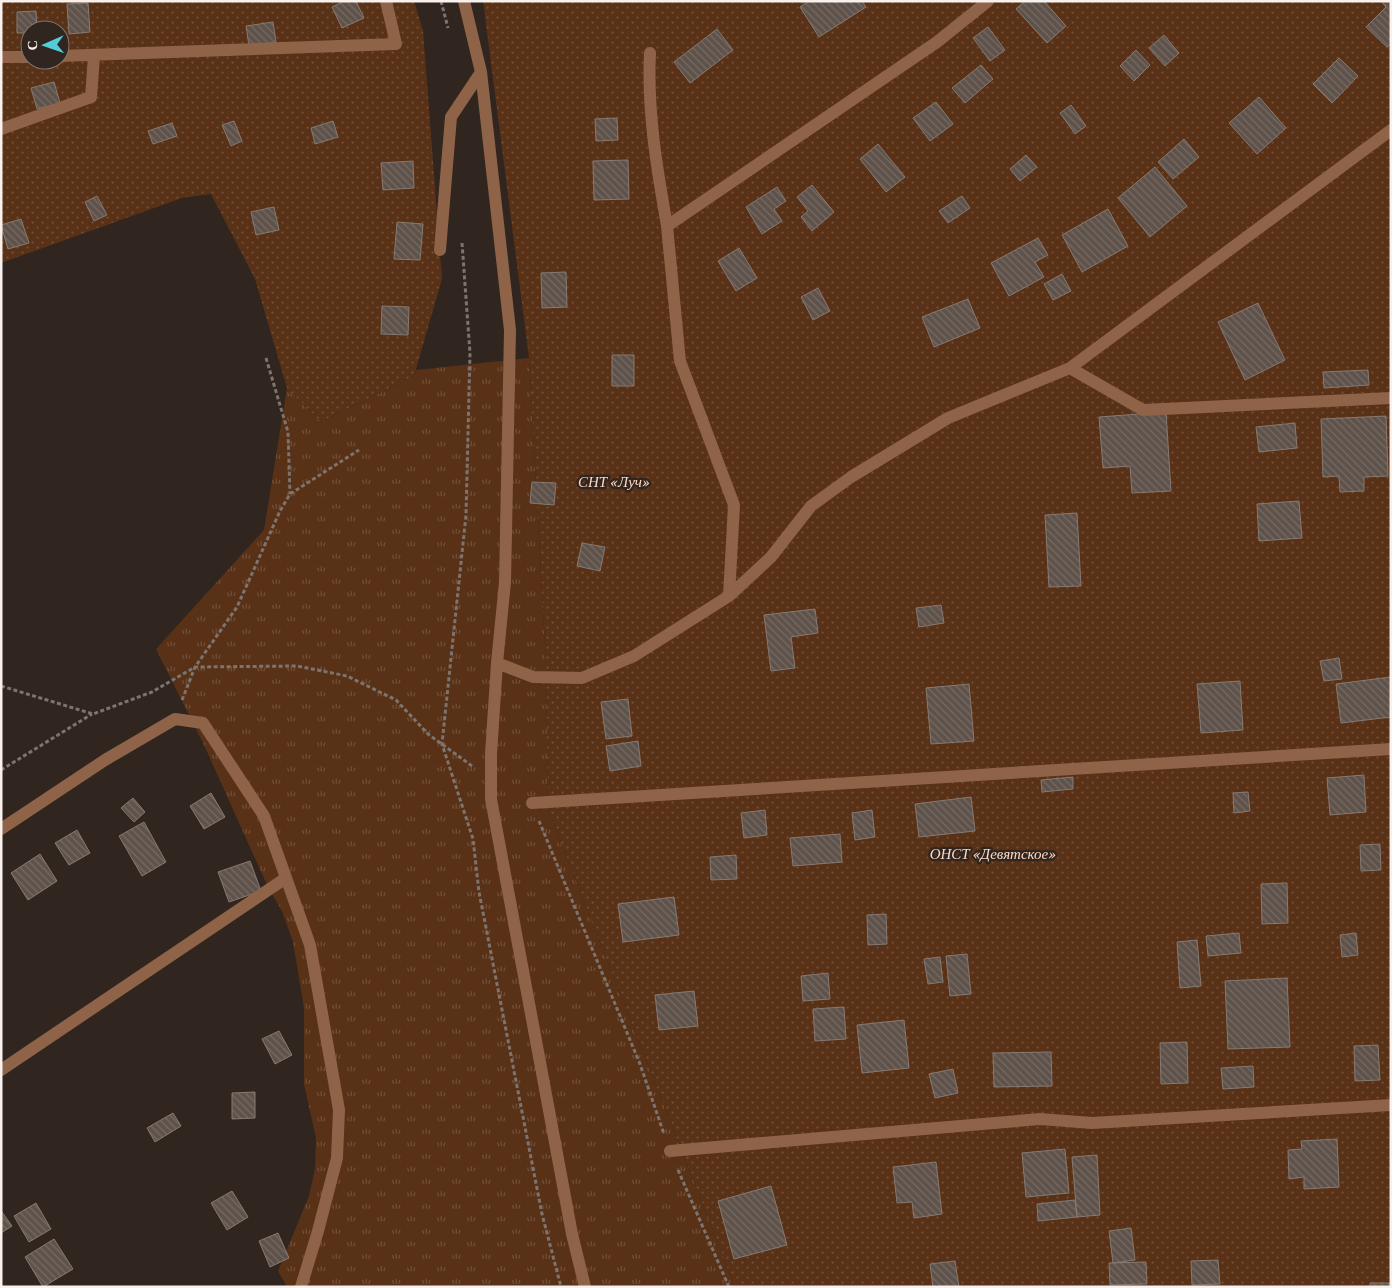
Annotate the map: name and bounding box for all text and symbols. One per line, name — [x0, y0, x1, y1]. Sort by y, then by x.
north arrow — [20, 20, 70, 70]
text: С — [24, 40, 40, 51]
park label: СНТ «Луч» — [578, 474, 650, 490]
park label: ОНСТ «Девятское» — [930, 846, 1056, 862]

